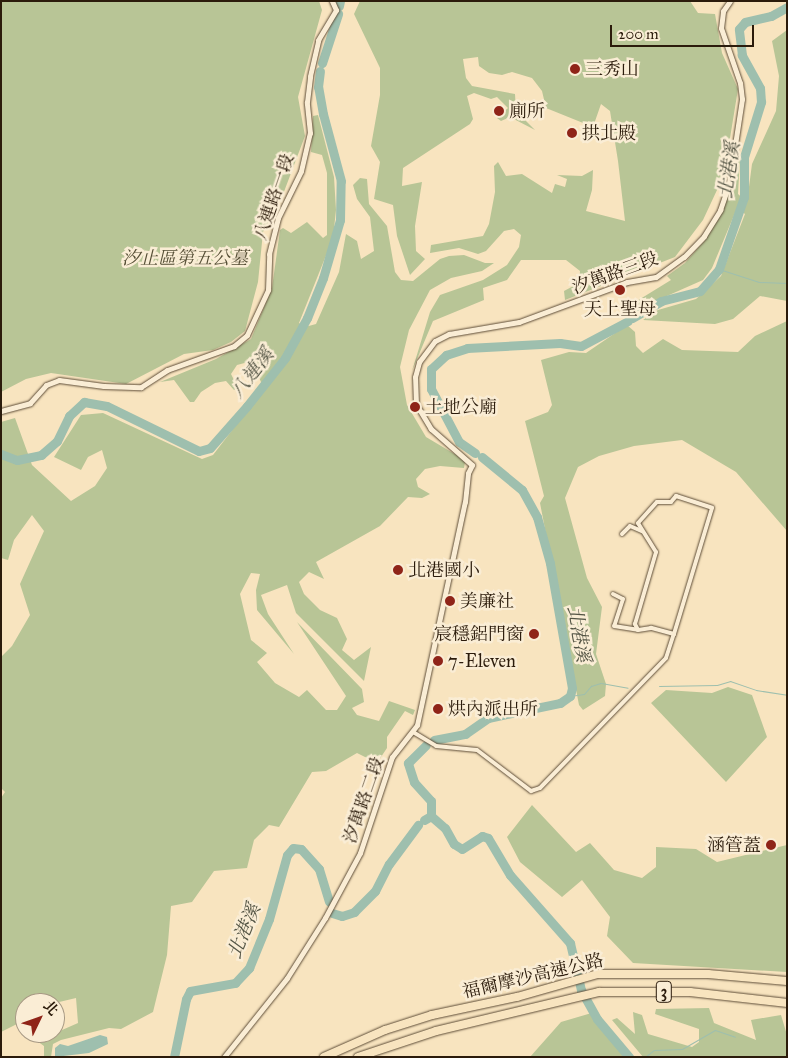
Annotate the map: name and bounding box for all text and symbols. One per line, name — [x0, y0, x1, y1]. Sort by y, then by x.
scale bar — [613, 15, 757, 47]
text: 200 m — [618, 25, 659, 43]
place label: 三秀山 — [585, 58, 639, 80]
marker: 三秀山 — [569, 63, 581, 75]
place label: 廁所 — [509, 100, 545, 122]
marker: 廁所 — [493, 105, 505, 117]
place label: 拱北殿 — [582, 122, 636, 144]
marker: 拱北殿 — [566, 127, 578, 139]
water label: 北港溪 — [714, 140, 744, 200]
street label: 八連路一段 — [249, 151, 299, 243]
park label: 汐止區第五公墓 — [122, 247, 248, 269]
street label: 汐萬路三段 — [569, 247, 661, 299]
marker: 天上聖母 — [614, 284, 626, 296]
place label: 天上聖母 — [584, 298, 656, 320]
water label: 八連溪 — [225, 344, 279, 402]
place label: 土地公廟 — [425, 396, 497, 418]
marker: 土地公廟 — [409, 401, 421, 413]
place label: 北港國小 — [408, 559, 480, 581]
marker: 北港國小 — [392, 564, 404, 576]
place label: 美廉社 — [460, 590, 514, 612]
marker: 美廉社 — [444, 595, 456, 607]
water label: 北港溪 — [563, 604, 595, 664]
place label: 宸穩鋁門窗 — [434, 623, 524, 645]
marker: 宸穩鋁門窗 — [528, 628, 540, 640]
place label: 7-Eleven — [448, 650, 516, 672]
marker: 7-Eleven — [432, 655, 444, 667]
place label: 烘內派出所 — [448, 698, 538, 720]
marker: 烘內派出所 — [432, 703, 444, 715]
street label: 汐萬路二段 — [339, 754, 389, 846]
place label: 涵管蓋 — [707, 834, 761, 856]
marker: 涵管蓋 — [765, 839, 777, 851]
water label: 北港溪 — [223, 900, 265, 962]
street label: 福爾摩沙高速公路 — [460, 949, 606, 1003]
road number: 3 — [655, 979, 673, 1006]
north arrow — [15, 993, 65, 1043]
text: 北 — [40, 997, 62, 1019]

